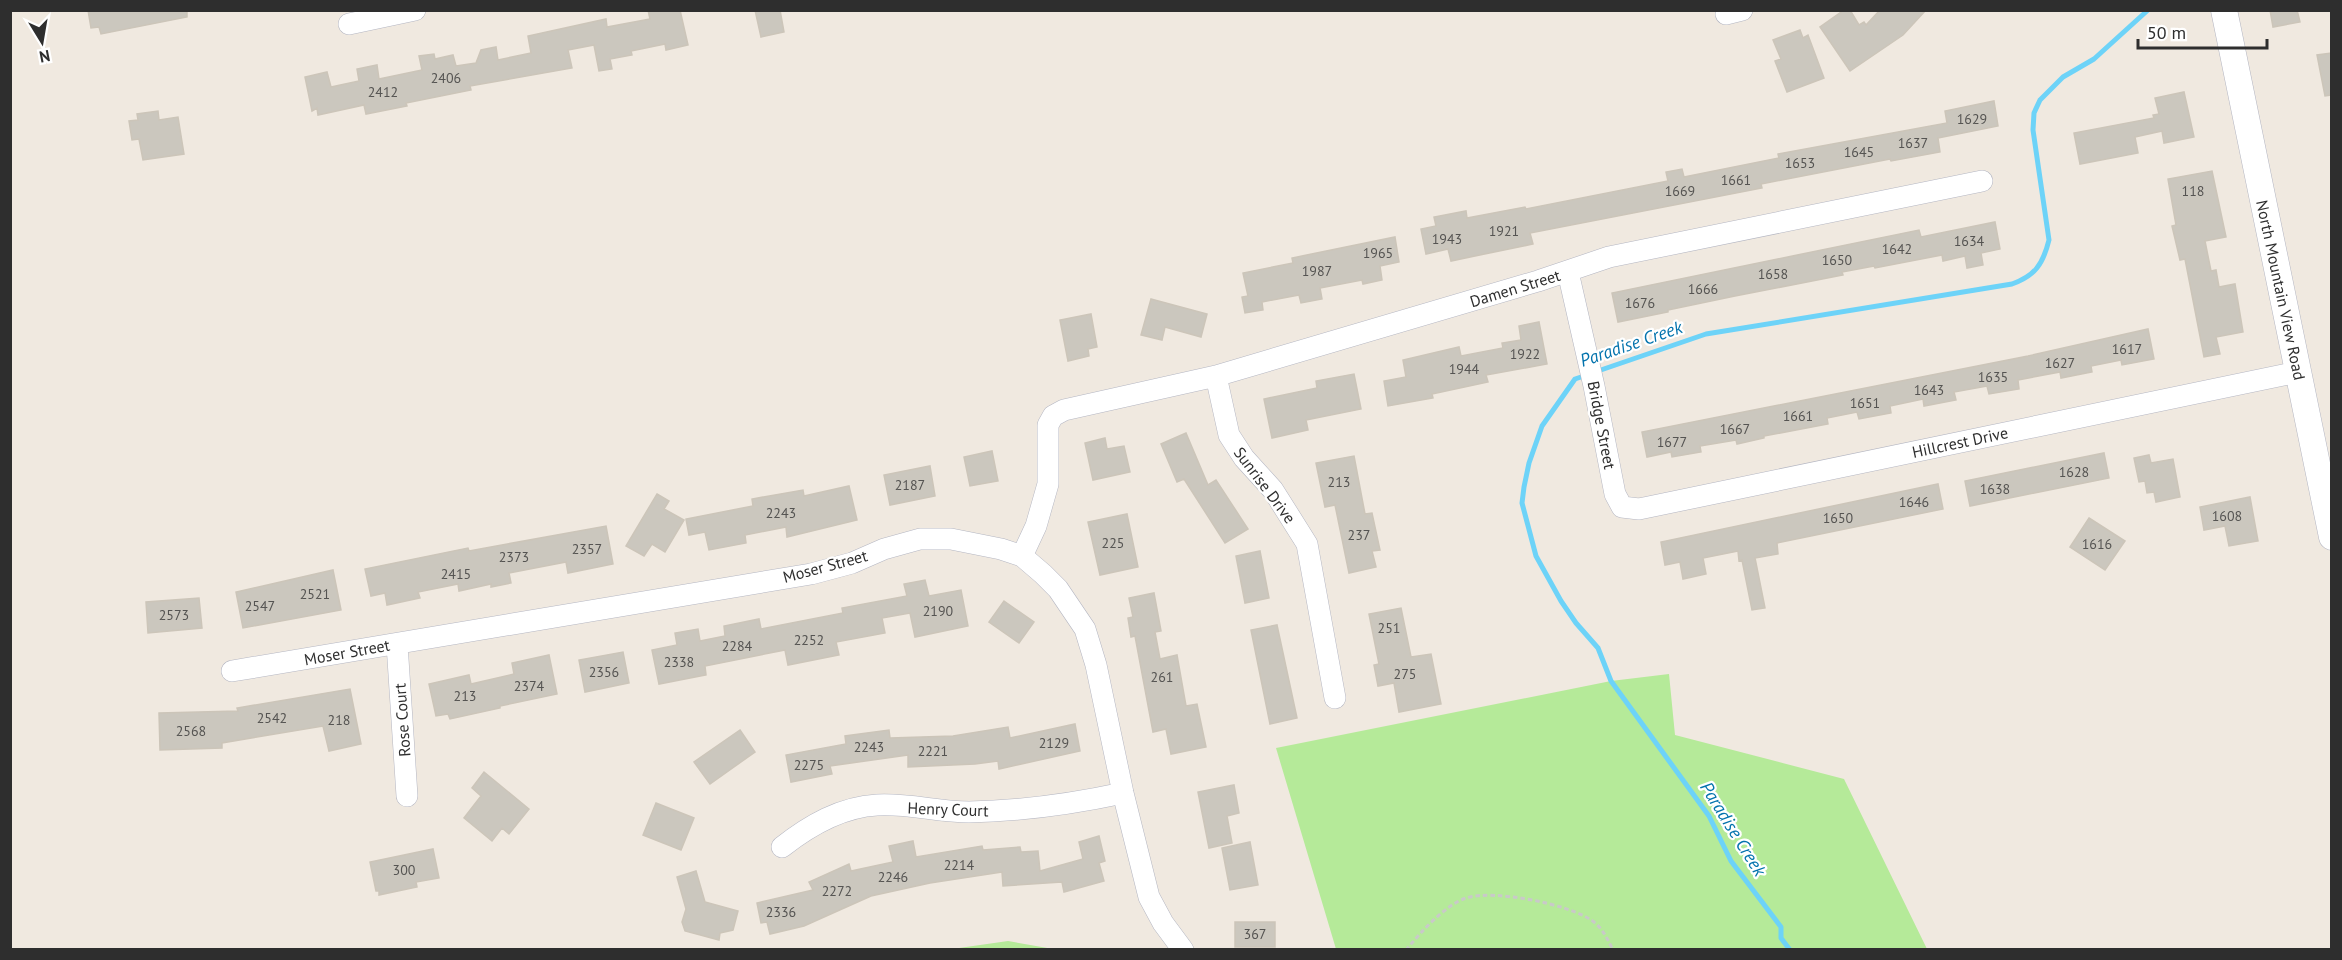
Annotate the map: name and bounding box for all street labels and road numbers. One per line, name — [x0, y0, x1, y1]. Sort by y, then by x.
street label: North Mountain View Road — [2252, 198, 2310, 382]
street label: Damen Street — [1467, 265, 1563, 311]
street label: Bridge Street — [1584, 379, 1620, 471]
street label: Hillcrest Drive — [1910, 422, 2010, 462]
street label: Sunrise Drive — [1230, 443, 1300, 527]
street label: Moser Street — [781, 545, 870, 587]
street label: Moser Street — [303, 635, 392, 669]
street label: Rose Court — [389, 682, 415, 757]
street label: Henry Court — [907, 798, 990, 820]

